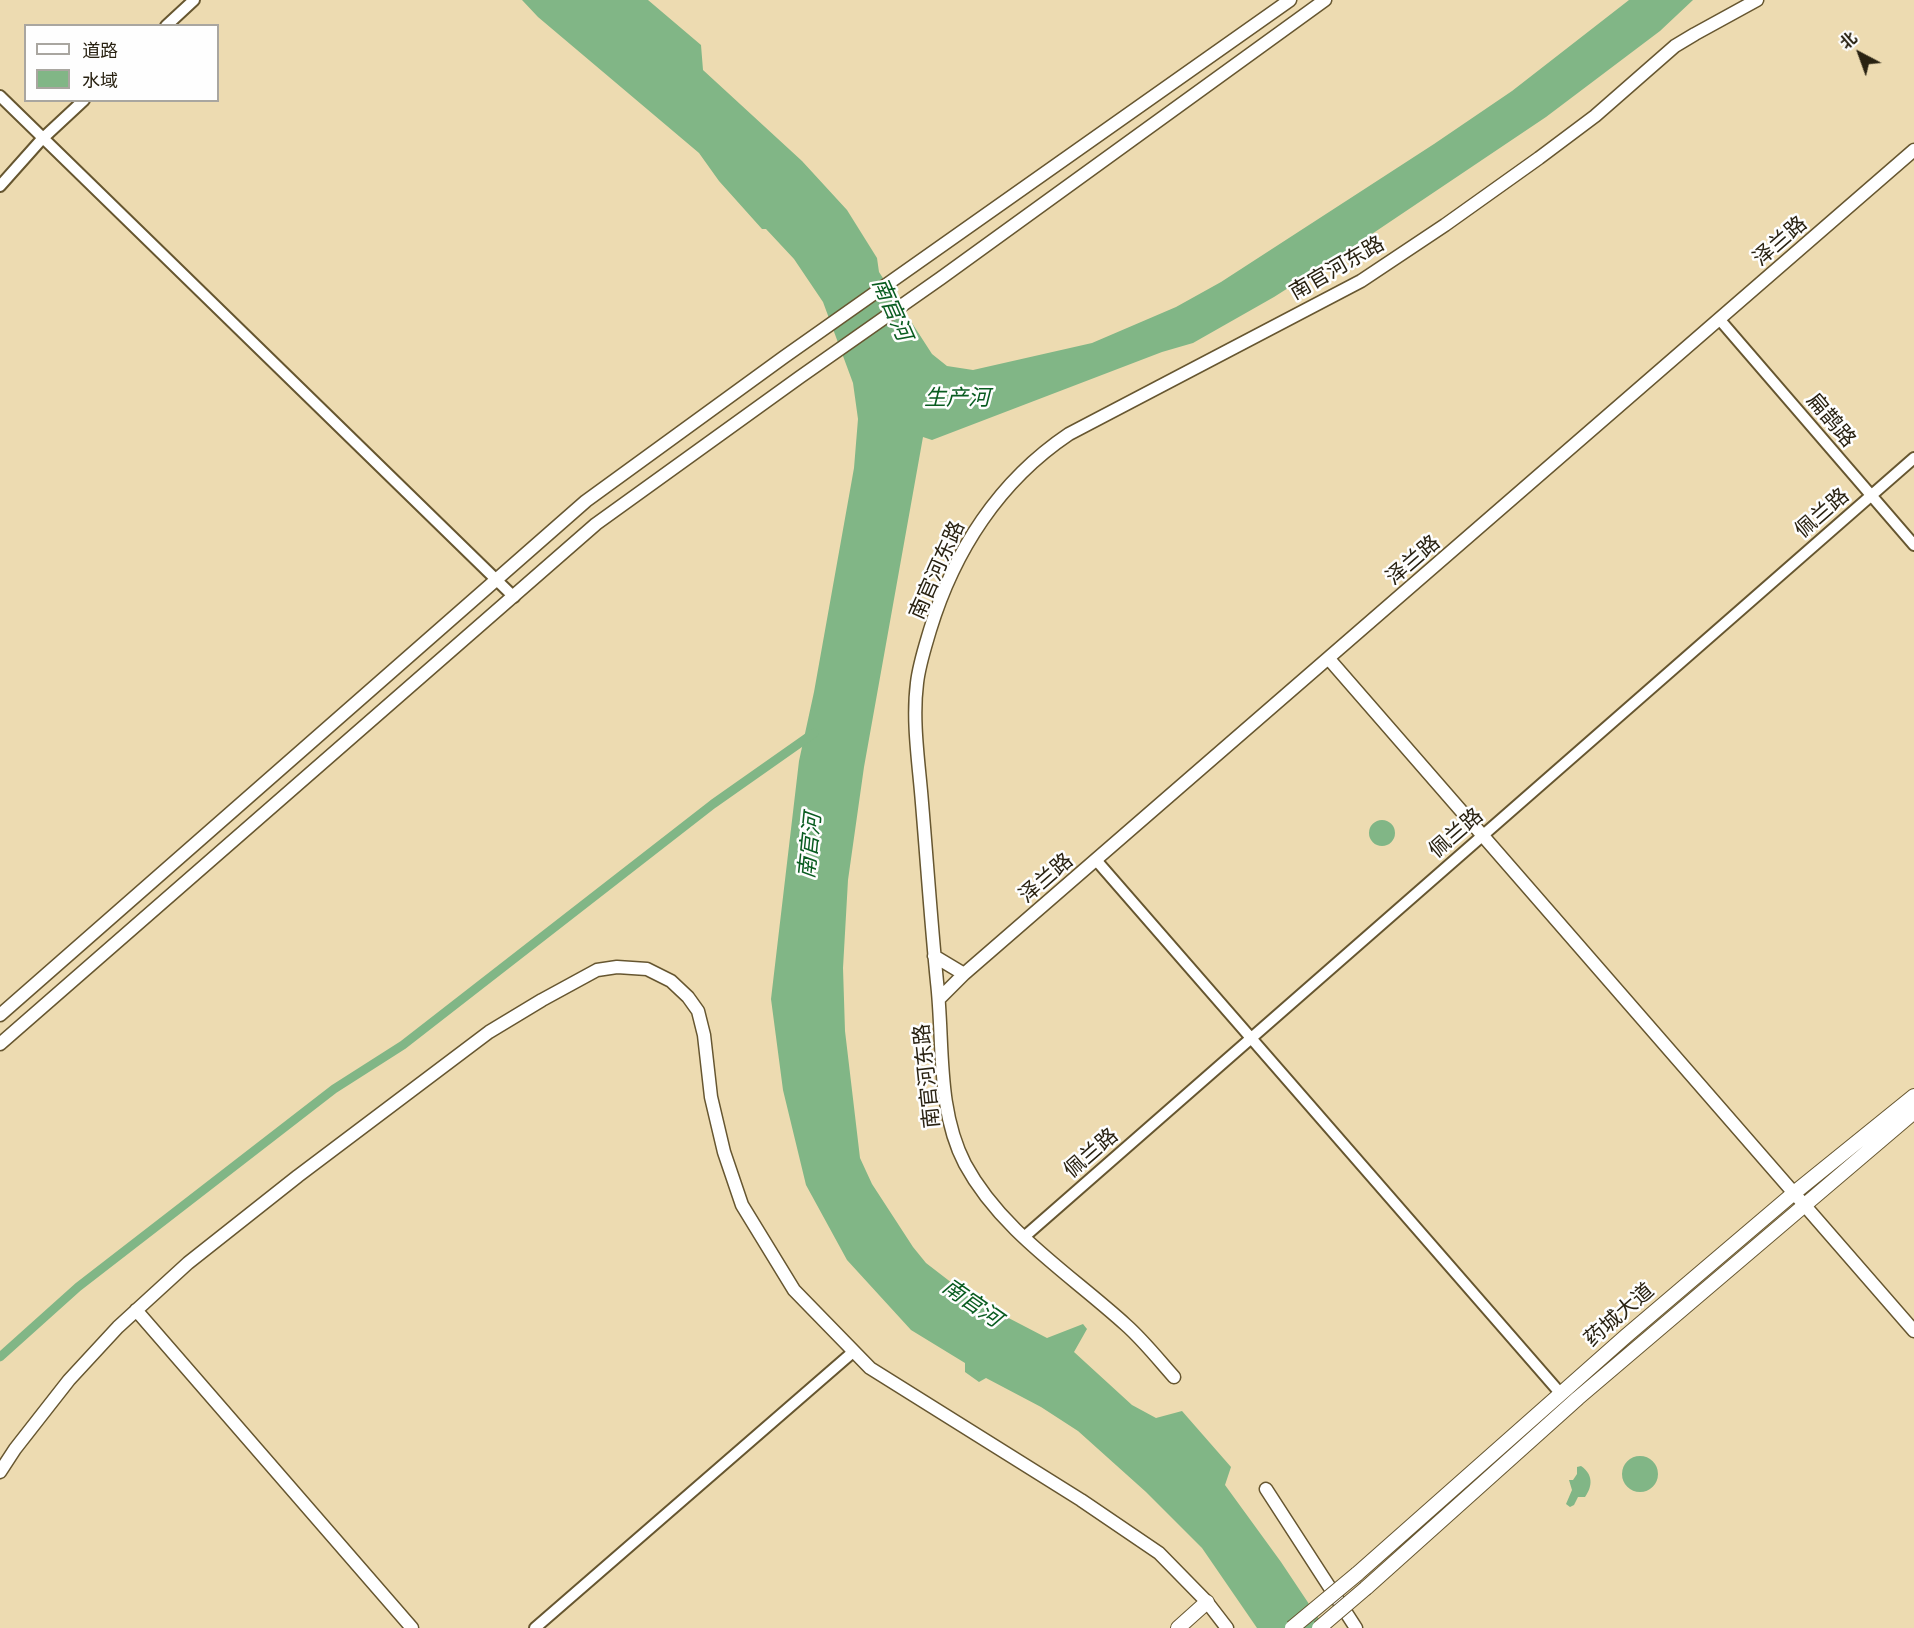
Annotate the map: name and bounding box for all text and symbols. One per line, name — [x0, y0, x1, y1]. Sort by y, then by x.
legend — [24, 24, 219, 102]
north arrow — [1830, 24, 1890, 84]
text: 北 — [1836, 28, 1861, 53]
text: 道路 — [82, 39, 118, 61]
text: 水域 — [82, 69, 118, 91]
street label: 泽兰路 — [1748, 211, 1812, 271]
street label: 南官河东路 — [1285, 231, 1389, 305]
water label: 南官河 — [867, 273, 917, 345]
water label: 生产河 — [924, 385, 990, 411]
street label: 扁鹊路 — [1801, 388, 1861, 452]
street label: 佩兰路 — [1790, 483, 1854, 543]
street label: 南官河东路 — [904, 517, 970, 623]
street label: 泽兰路 — [1381, 530, 1445, 590]
street label: 佩兰路 — [1424, 803, 1488, 863]
water label: 南官河 — [793, 812, 827, 880]
street label: 泽兰路 — [1014, 848, 1078, 908]
street label: 南官河东路 — [909, 1022, 945, 1130]
street label: 佩兰路 — [1059, 1123, 1123, 1183]
water label: 南官河 — [937, 1273, 1007, 1333]
street label: 药城大道 — [1579, 1278, 1659, 1352]

